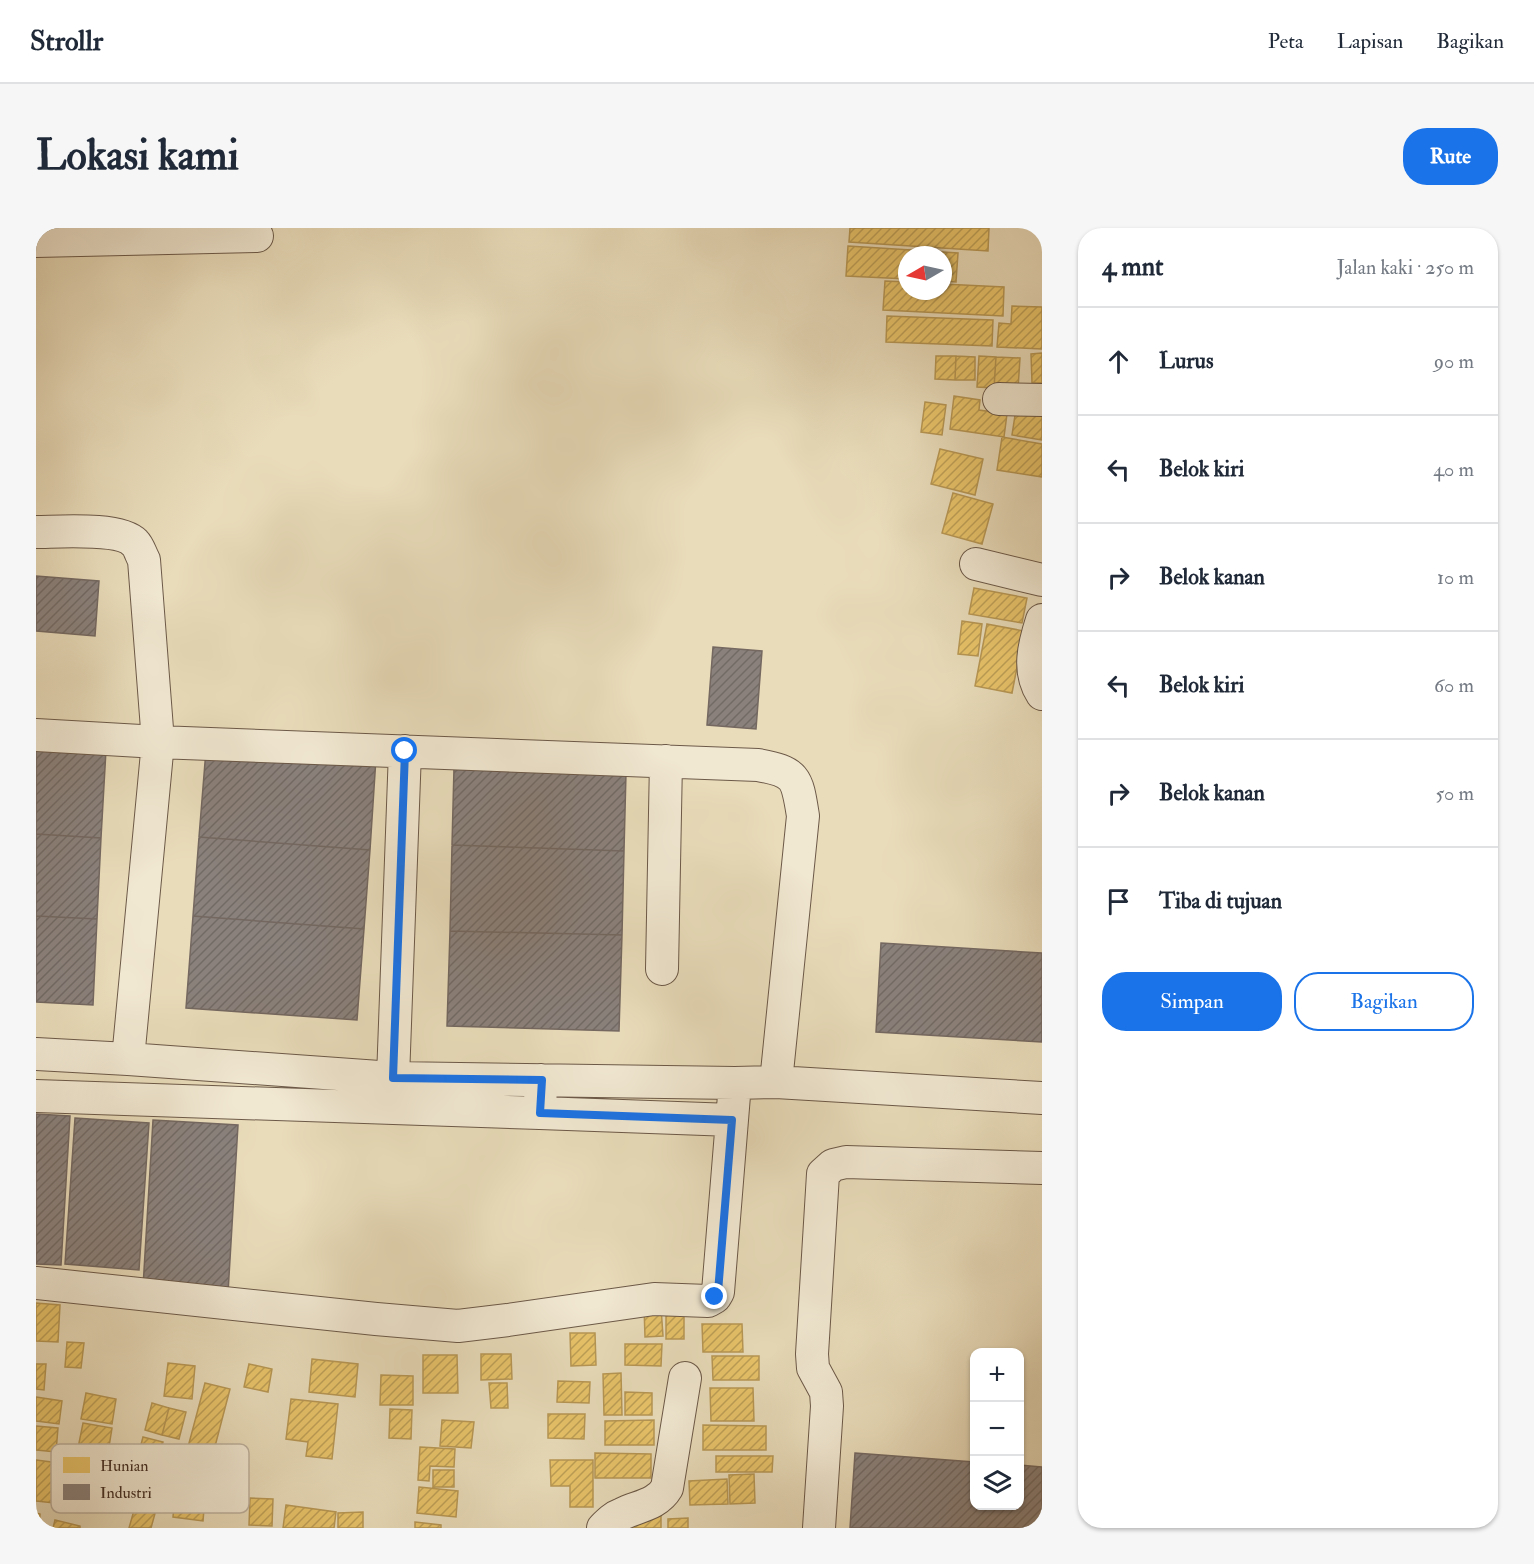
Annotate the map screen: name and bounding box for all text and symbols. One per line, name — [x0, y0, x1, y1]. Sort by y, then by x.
text: Strollr — [30, 24, 103, 59]
text: Peta — [1268, 28, 1304, 55]
text: Lapisan — [1337, 28, 1403, 55]
text: Bagikan — [1436, 28, 1504, 55]
button: Rute — [1403, 128, 1498, 185]
text: Lokasi kami — [36, 130, 239, 182]
north arrow — [898, 246, 952, 300]
text: 4 mnt — [1102, 251, 1163, 283]
text: Jalan kaki · 250 m — [1337, 255, 1474, 280]
icon: ahead — [1102, 345, 1135, 378]
text: Lurus — [1159, 347, 1213, 375]
text: 90 m — [1434, 349, 1474, 374]
icon: left — [1102, 453, 1135, 486]
text: Belok kiri — [1159, 455, 1244, 483]
text: 40 m — [1433, 457, 1474, 482]
icon: right — [1102, 561, 1135, 594]
text: Belok kanan — [1159, 563, 1265, 591]
text: 10 m — [1437, 565, 1474, 590]
icon: left — [1102, 669, 1135, 702]
text: Belok kiri — [1159, 671, 1244, 699]
text: 60 m — [1434, 673, 1474, 698]
route start — [391, 737, 417, 763]
icon: right — [1102, 777, 1135, 810]
text: Belok kanan — [1159, 779, 1265, 807]
text: 50 m — [1435, 781, 1474, 806]
icon: arrive — [1102, 885, 1135, 918]
text: Tiba di tujuan — [1159, 887, 1282, 915]
button: Simpan — [1102, 972, 1282, 1031]
button: Bagikan — [1294, 972, 1474, 1031]
route end — [701, 1283, 727, 1309]
map controls — [970, 1348, 1024, 1510]
button: + — [970, 1348, 1024, 1402]
button: − — [970, 1402, 1024, 1456]
legend — [51, 1444, 249, 1513]
text: Hunian — [100, 1456, 149, 1476]
button: layers — [970, 1456, 1024, 1510]
text: Industri — [100, 1483, 152, 1503]

